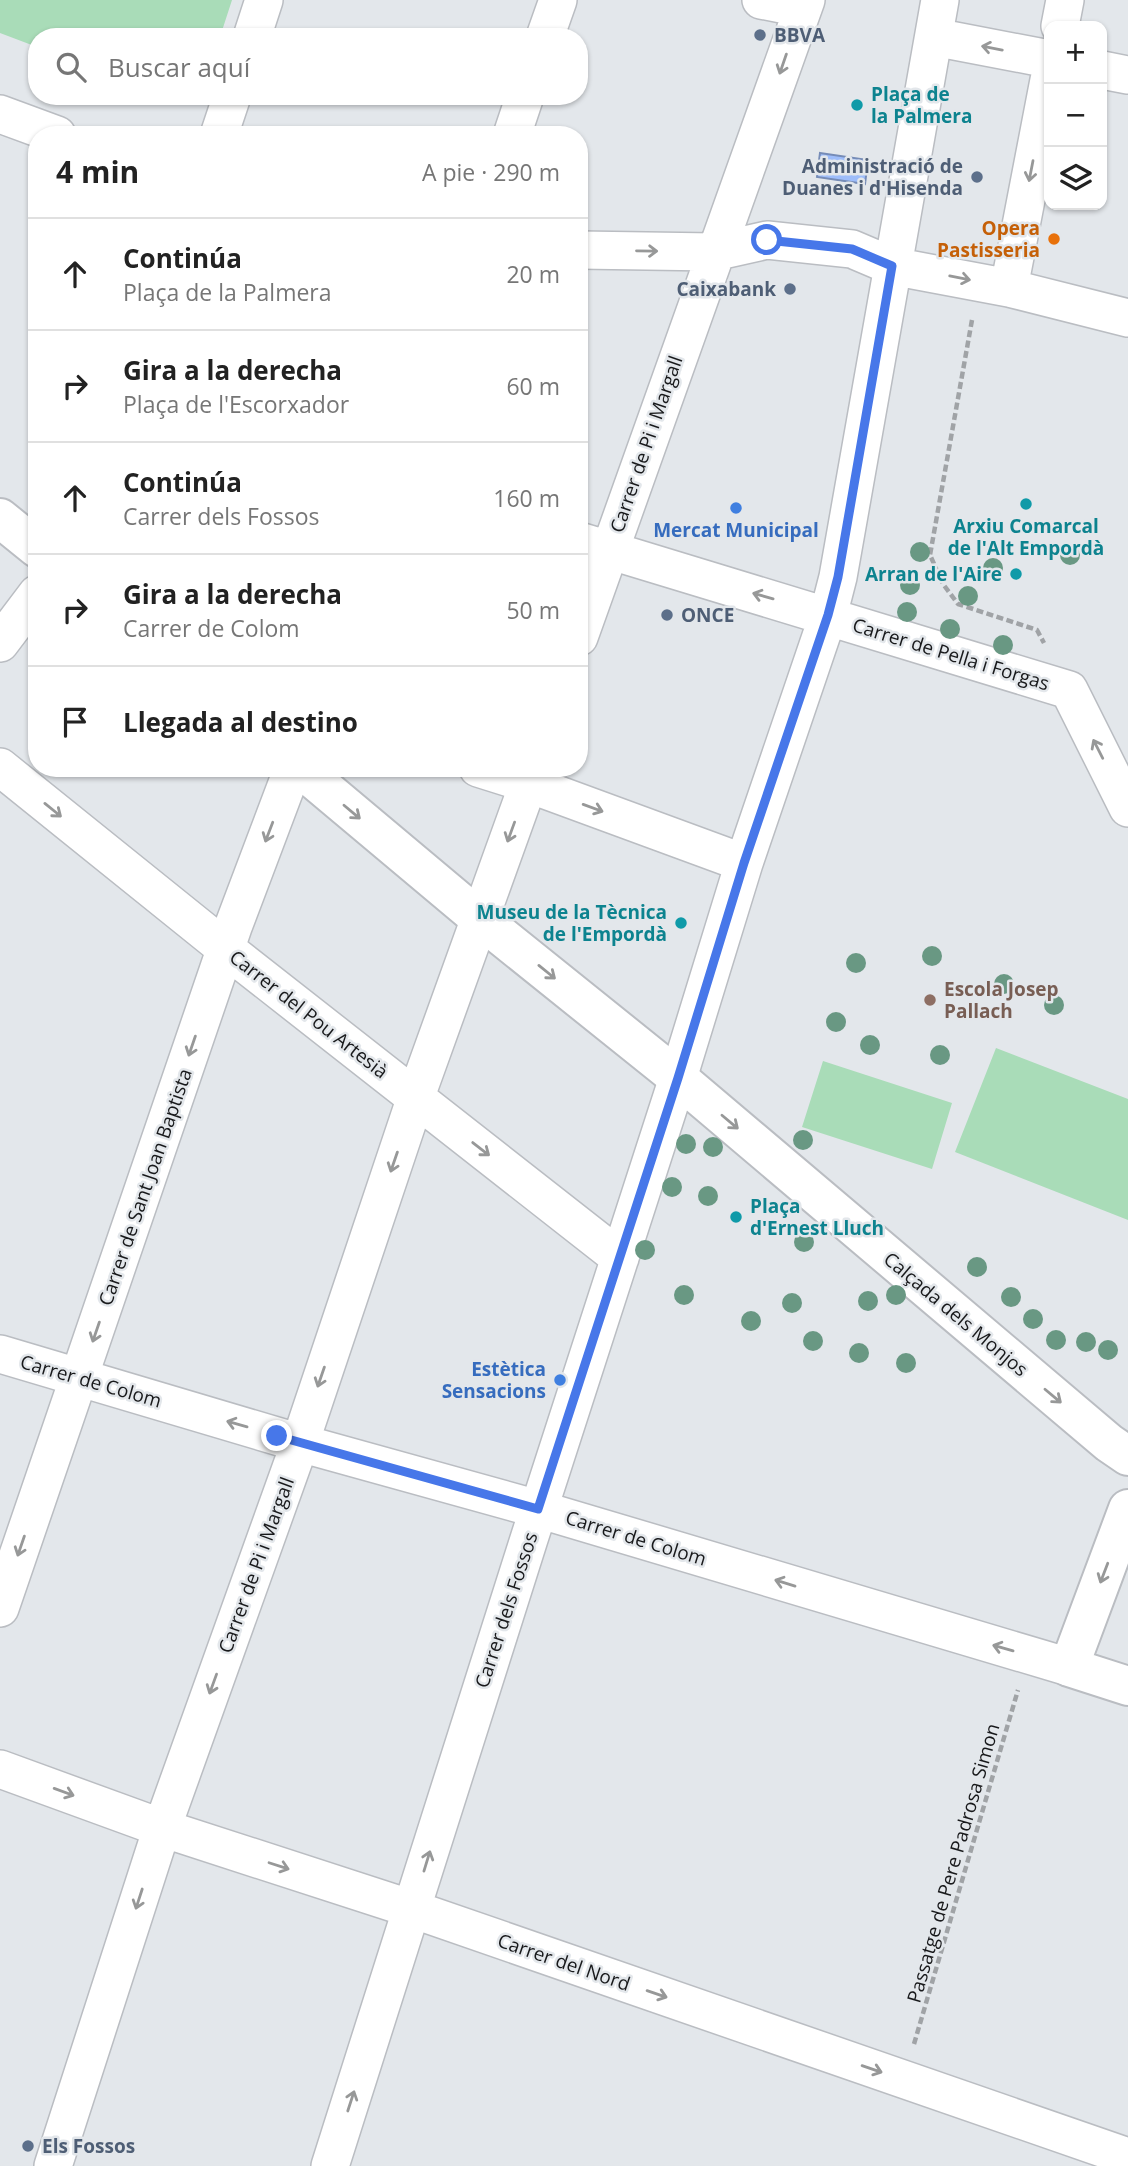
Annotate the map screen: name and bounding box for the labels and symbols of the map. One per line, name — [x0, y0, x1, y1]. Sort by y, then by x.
place label: BBVA — [774, 22, 826, 48]
marker: BBVA — [752, 27, 768, 43]
one-way arrow — [981, 41, 1004, 54]
one-way arrow — [776, 53, 788, 75]
place label: Plaça de la Palmera — [871, 81, 972, 129]
marker: Plaça de la Palmera — [849, 97, 865, 113]
place label: Administració de Duanes i d'Hisenda — [782, 153, 963, 201]
one-way arrow — [1024, 159, 1038, 182]
marker: Administració de Duanes i d'Hisenda — [969, 169, 985, 185]
place label: Opera Pastisseria — [937, 215, 1040, 263]
route start — [751, 224, 782, 255]
marker: Opera Pastisseria — [1046, 231, 1062, 247]
one-way arrow — [635, 244, 658, 258]
one-way arrow — [948, 272, 970, 285]
place label: Caixabank — [676, 276, 776, 302]
marker: Caixabank — [782, 281, 798, 297]
street label: Carrer de Pi i Margall — [604, 352, 688, 536]
marker: Arxiu Comarcal de l'Alt Empordà — [1018, 496, 1034, 512]
marker: Mercat Municipal — [728, 500, 744, 516]
place label: Arxiu Comarcal de l'Alt Empordà — [948, 513, 1104, 561]
place label: Mercat Municipal — [653, 517, 819, 543]
place label: Arran de l'Aire — [865, 561, 1002, 587]
marker: Arran de l'Aire — [1008, 566, 1024, 582]
one-way arrow — [752, 589, 774, 602]
place label: ONCE — [681, 602, 734, 628]
marker: ONCE — [659, 607, 675, 623]
street label: Carrer de Pella i Forgas — [849, 612, 1053, 696]
one-way arrow — [1091, 739, 1105, 760]
one-way arrow — [44, 802, 62, 818]
one-way arrow — [581, 802, 603, 815]
one-way arrow — [343, 804, 361, 820]
one-way arrow — [262, 821, 274, 843]
one-way arrow — [504, 821, 516, 843]
place label: Museu de la Tècnica de l'Empordà — [477, 899, 667, 947]
marker: Museu de la Tècnica de l'Empordà — [673, 915, 689, 931]
street label: Carrer del Pou Artesià — [224, 944, 394, 1084]
one-way arrow — [537, 965, 555, 980]
place label: Escola Josep Pallach — [944, 976, 1059, 1024]
marker: Escola Josep Pallach — [922, 992, 938, 1008]
one-way arrow — [185, 1035, 198, 1057]
street label: Carrer de Sant Joan Baptista — [92, 1065, 198, 1309]
one-way arrow — [721, 1114, 739, 1130]
one-way arrow — [472, 1141, 490, 1156]
one-way arrow — [387, 1150, 399, 1172]
place label: Plaça d'Ernest Lluch — [750, 1193, 884, 1241]
marker: Plaça d'Ernest Lluch — [728, 1209, 744, 1225]
street label: Calçada dels Monjos — [878, 1246, 1034, 1382]
one-way arrow — [89, 1320, 101, 1342]
street label: Carrer de Colom — [17, 1348, 165, 1414]
place label: Estètica Sensacions — [442, 1356, 546, 1404]
one-way arrow — [314, 1366, 327, 1388]
marker: Estètica Sensacions — [552, 1372, 568, 1388]
one-way arrow — [1044, 1388, 1062, 1404]
one-way arrow — [226, 1416, 248, 1429]
route end — [261, 1420, 292, 1451]
street label: Carrer de Pi i Margall — [212, 1473, 300, 1657]
street label: Carrer de Colom — [562, 1504, 710, 1572]
street label: Carrer dels Fossos — [469, 1529, 543, 1691]
one-way arrow — [14, 1535, 26, 1557]
one-way arrow — [1096, 1561, 1109, 1583]
one-way arrow — [775, 1575, 797, 1588]
one-way arrow — [992, 1640, 1014, 1653]
one-way arrow — [206, 1673, 218, 1695]
street label: Passatge de Pere Padrosa Simon — [901, 1720, 1005, 2006]
one-way arrow — [53, 1787, 75, 1799]
one-way arrow — [422, 1850, 435, 1872]
one-way arrow — [268, 1861, 290, 1873]
one-way arrow — [132, 1888, 144, 1910]
street label: Carrer del Nord — [494, 1927, 634, 1997]
one-way arrow — [646, 1989, 668, 2001]
one-way arrow — [861, 2063, 883, 2076]
one-way arrow — [345, 2090, 358, 2112]
place label: Els Fossos — [42, 2133, 135, 2159]
marker: Els Fossos — [20, 2138, 36, 2154]

